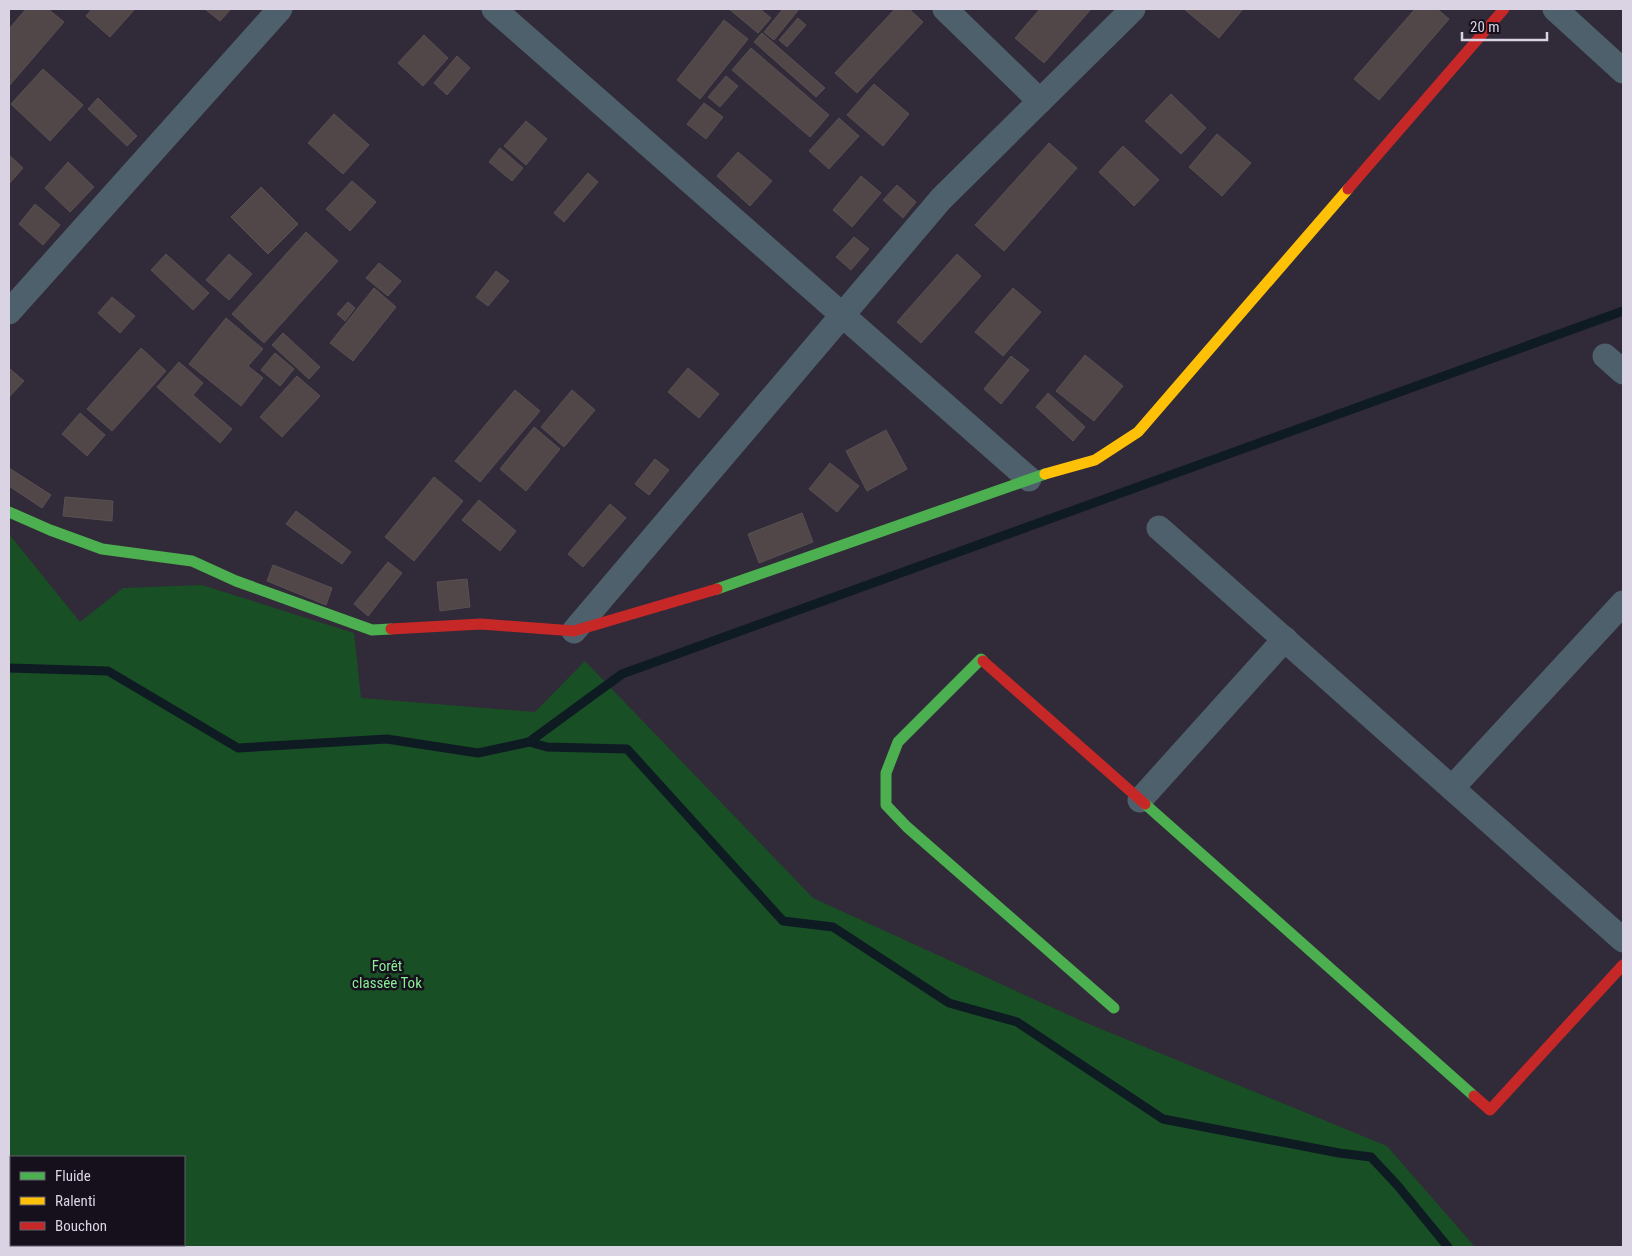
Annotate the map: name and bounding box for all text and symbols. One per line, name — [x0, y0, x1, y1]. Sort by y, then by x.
scale bar — [1462, 10, 1547, 42]
text: 20 m — [1470, 18, 1500, 36]
park label: Forêt classée Tok — [352, 957, 422, 992]
legend — [10, 1156, 185, 1246]
text: Fluide — [55, 1167, 91, 1185]
text: Ralenti — [55, 1192, 96, 1210]
text: Bouchon — [55, 1217, 107, 1235]

